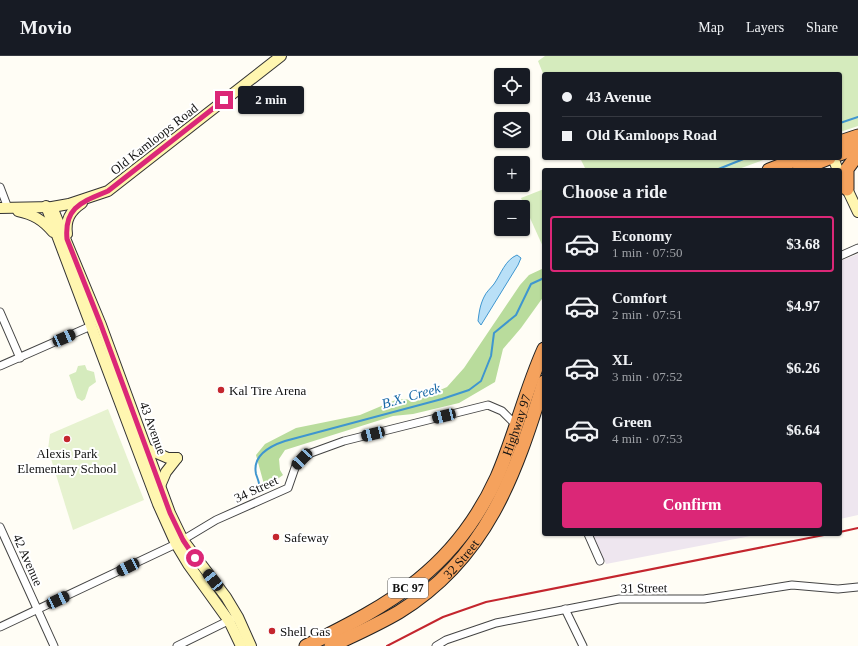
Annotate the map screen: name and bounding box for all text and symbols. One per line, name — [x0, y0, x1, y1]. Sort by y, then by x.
text: Movio — [20, 17, 72, 38]
text: Map — [698, 20, 724, 35]
text: Layers — [746, 20, 784, 35]
text: Share — [806, 20, 838, 35]
map controls — [494, 68, 530, 236]
button: locate — [494, 68, 530, 104]
callout: 2 min — [238, 86, 304, 114]
text: 43 Avenue — [586, 89, 651, 105]
route end — [215, 91, 233, 109]
text: 2 min — [255, 92, 287, 107]
street label: Old Kamloops Road — [107, 100, 201, 178]
button: layers — [494, 112, 530, 148]
text: Old Kamloops Road — [586, 127, 717, 143]
button: + — [494, 156, 530, 192]
text: Choose a ride — [562, 182, 667, 202]
button: − — [494, 200, 530, 236]
icon: car — [564, 226, 600, 262]
text: Economy — [612, 228, 672, 244]
text: $3.68 — [786, 236, 820, 252]
text: 1 min · 07:50 — [612, 245, 682, 260]
icon: car — [564, 288, 600, 324]
text: Comfort — [612, 290, 667, 306]
text: $4.97 — [786, 298, 820, 314]
text: 2 min · 07:51 — [612, 307, 682, 322]
car — [51, 328, 77, 348]
icon: car — [564, 350, 600, 386]
text: XL — [612, 352, 633, 368]
text: $6.26 — [786, 360, 820, 376]
text: 3 min · 07:52 — [612, 369, 682, 384]
water label: B.X. Creek — [380, 380, 443, 412]
place label: Kal Tire Arena — [229, 383, 307, 398]
marker: Kal Tire Arena — [216, 385, 226, 395]
street label: Highway 97 — [499, 392, 534, 458]
street label: 43 Avenue — [137, 400, 170, 457]
car — [431, 407, 457, 425]
icon: car — [564, 412, 600, 448]
text: Green — [612, 414, 652, 430]
text: $6.64 — [786, 422, 820, 438]
car — [360, 425, 386, 443]
text: 4 min · 07:53 — [612, 431, 682, 446]
marker: Alexis Park Elementary School — [62, 434, 72, 444]
place label: Alexis Park Elementary School — [17, 446, 117, 476]
car — [289, 446, 315, 472]
street label: 34 Street — [232, 472, 281, 506]
button: Confirm — [562, 482, 822, 528]
place label: Safeway — [284, 530, 329, 545]
street label: 42 Avenue — [10, 532, 46, 588]
marker: Safeway — [271, 532, 281, 542]
street label: 32 Street — [440, 536, 482, 581]
route start — [186, 549, 204, 567]
car — [115, 556, 141, 578]
car — [201, 567, 225, 593]
road number: BC 97 — [388, 578, 428, 598]
street label: 31 Street — [621, 580, 668, 596]
car — [45, 589, 71, 611]
place label: Shell Gas — [280, 624, 330, 639]
marker: Shell Gas — [267, 626, 277, 636]

